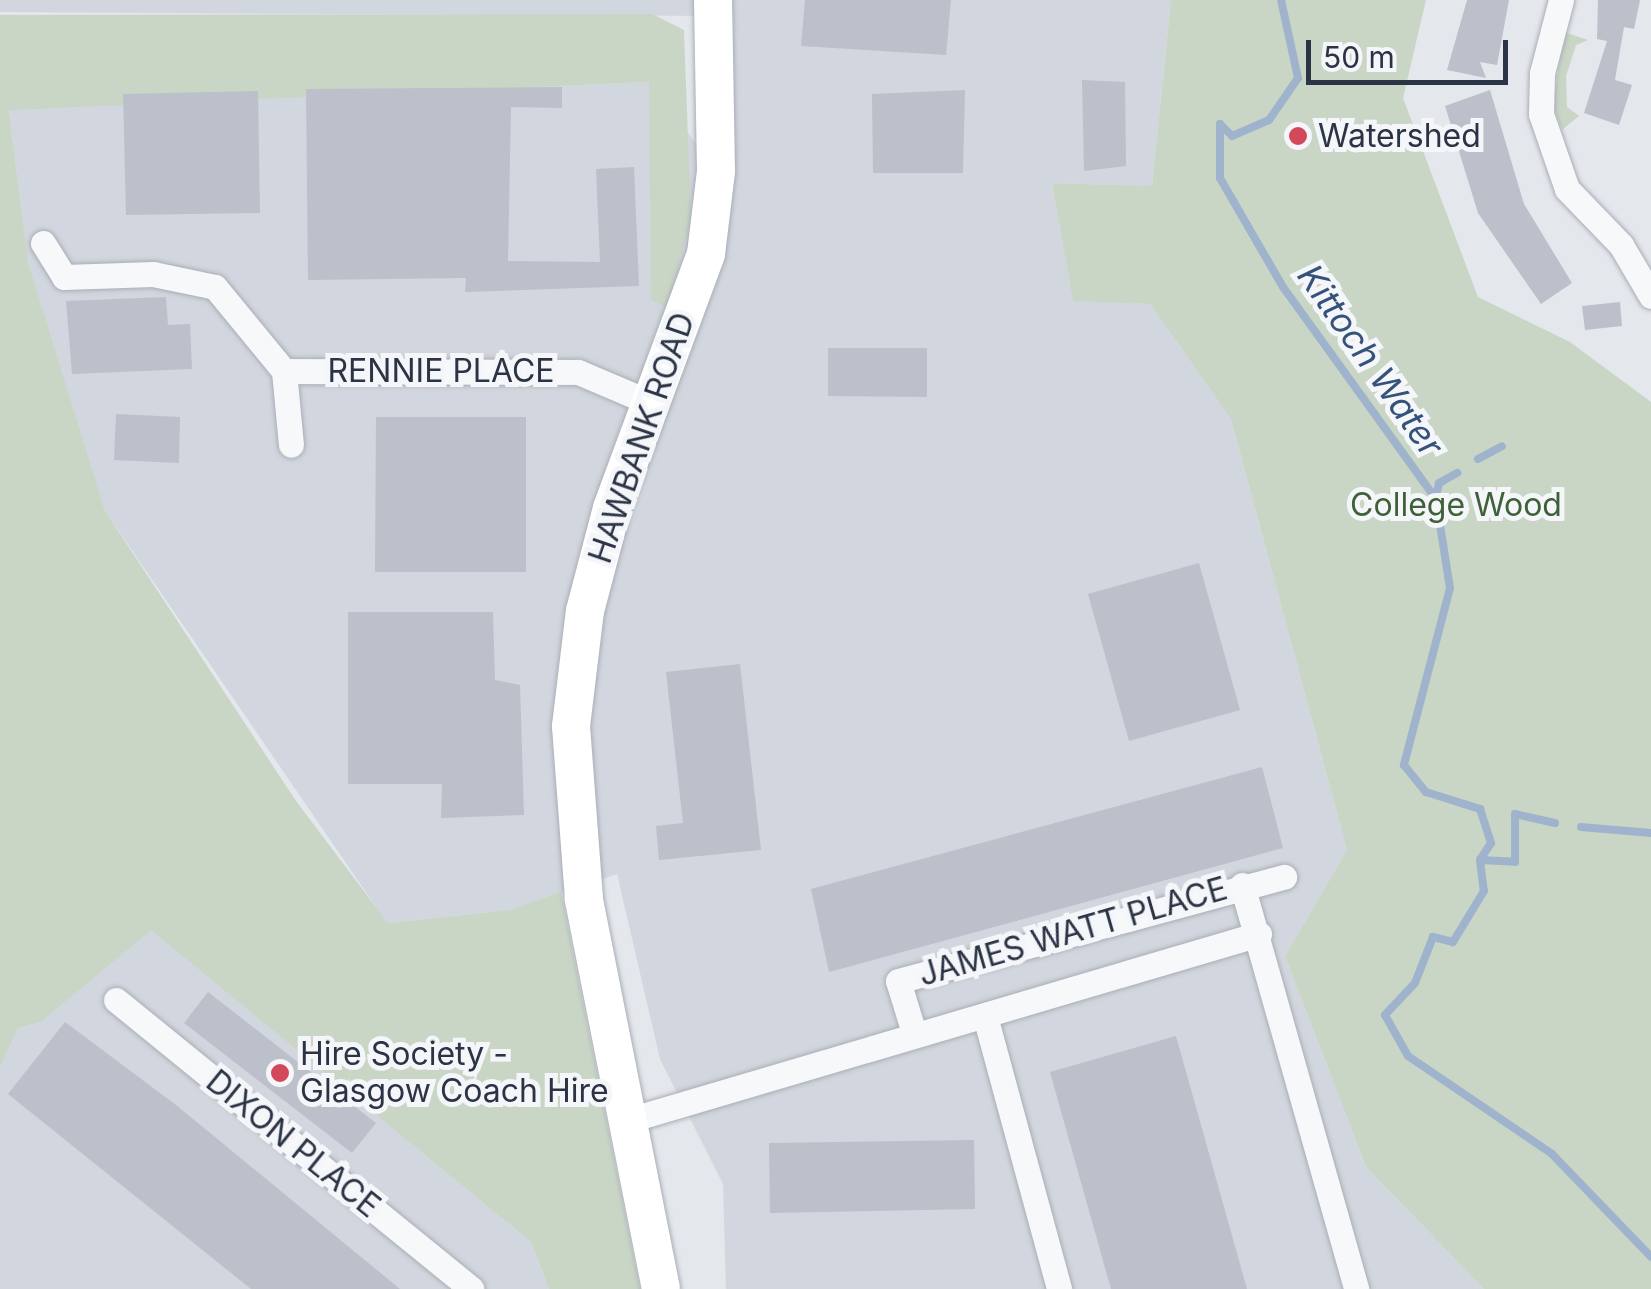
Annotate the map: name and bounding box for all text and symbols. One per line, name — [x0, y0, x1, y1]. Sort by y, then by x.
scale bar — [1311, 20, 1514, 82]
text: 50 m — [1323, 39, 1395, 75]
place label: Watershed — [1318, 117, 1481, 155]
marker: Watershed — [1287, 125, 1309, 147]
water label: Kittoch Water — [1289, 256, 1453, 464]
street label: HAWBANK ROAD — [581, 308, 703, 568]
street label: RENNIE PLACE — [328, 352, 554, 390]
park label: College Wood — [1350, 486, 1562, 524]
street label: JAMES WATT PLACE — [914, 870, 1232, 994]
place label: Hire Society - Glasgow Coach Hire — [300, 1036, 609, 1111]
street label: DIXON PLACE — [198, 1062, 388, 1226]
marker: Hire Society - Glasgow Coach Hire — [269, 1062, 291, 1084]

